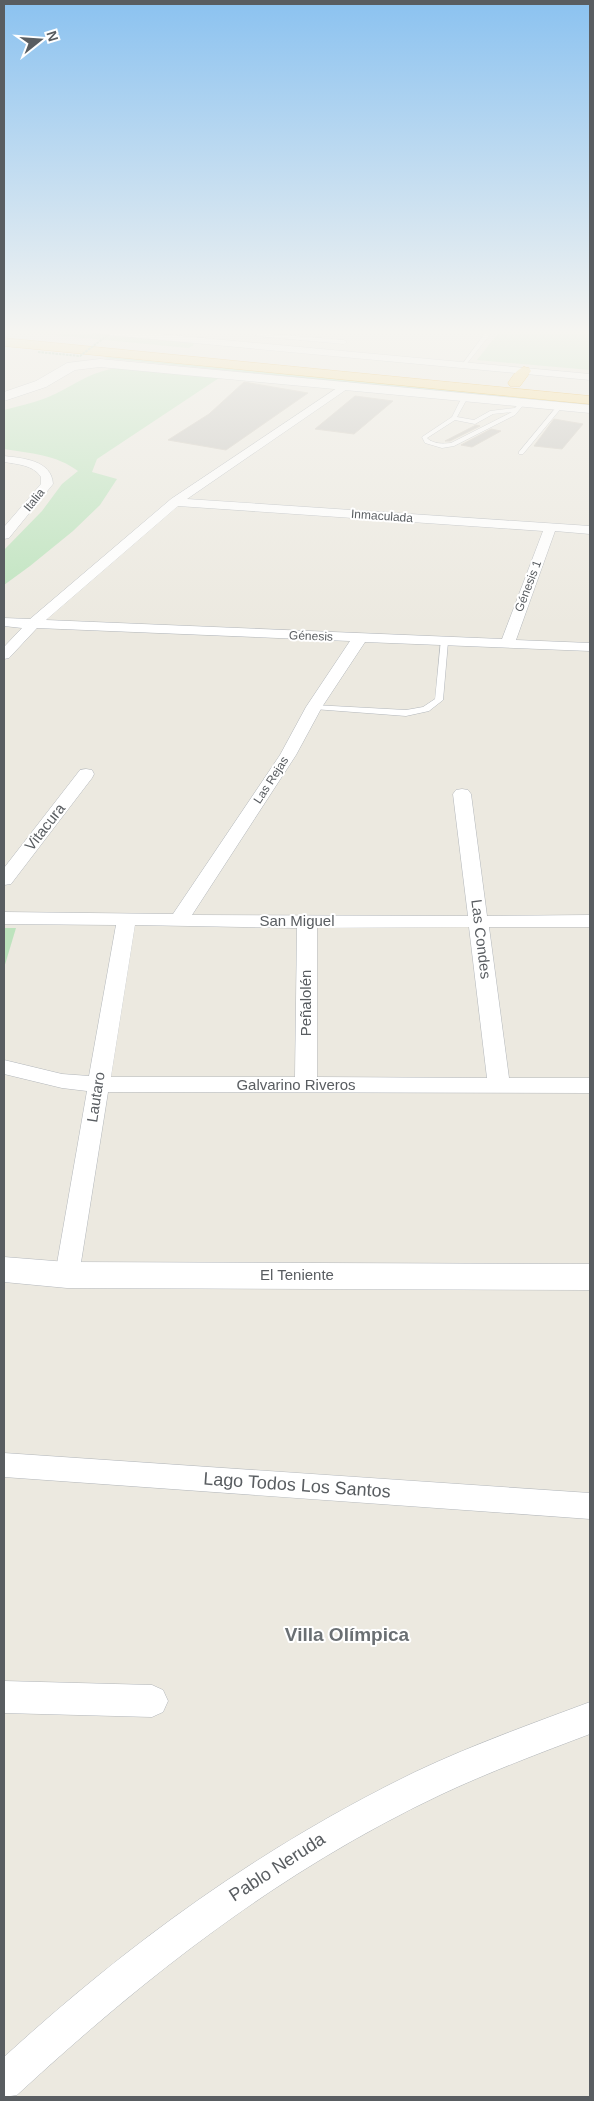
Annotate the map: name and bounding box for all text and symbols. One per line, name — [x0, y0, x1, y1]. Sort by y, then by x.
north arrow — [15, 15, 65, 65]
text: N — [43, 29, 62, 43]
street label: Italia — [21, 485, 48, 514]
street label: Inmaculada — [351, 507, 414, 525]
street label: Génesis 1 — [512, 558, 544, 614]
street label: Génesis — [289, 628, 333, 644]
street label: Las Rejas — [251, 754, 291, 806]
street label: Vitacura — [21, 799, 69, 854]
street label: Las Condes — [468, 898, 495, 980]
street label: San Miguel — [259, 912, 335, 929]
street label: Peñalolén — [297, 970, 314, 1036]
street label: Lautaro — [83, 1070, 108, 1123]
street label: Galvarino Riveros — [236, 1076, 356, 1093]
street label: El Teniente — [260, 1266, 334, 1283]
street label: Lago Todos Los Santos — [203, 1468, 391, 1502]
district label: Villa Olímpica — [285, 1624, 410, 1645]
street label: Pablo Neruda — [225, 1828, 329, 1905]

